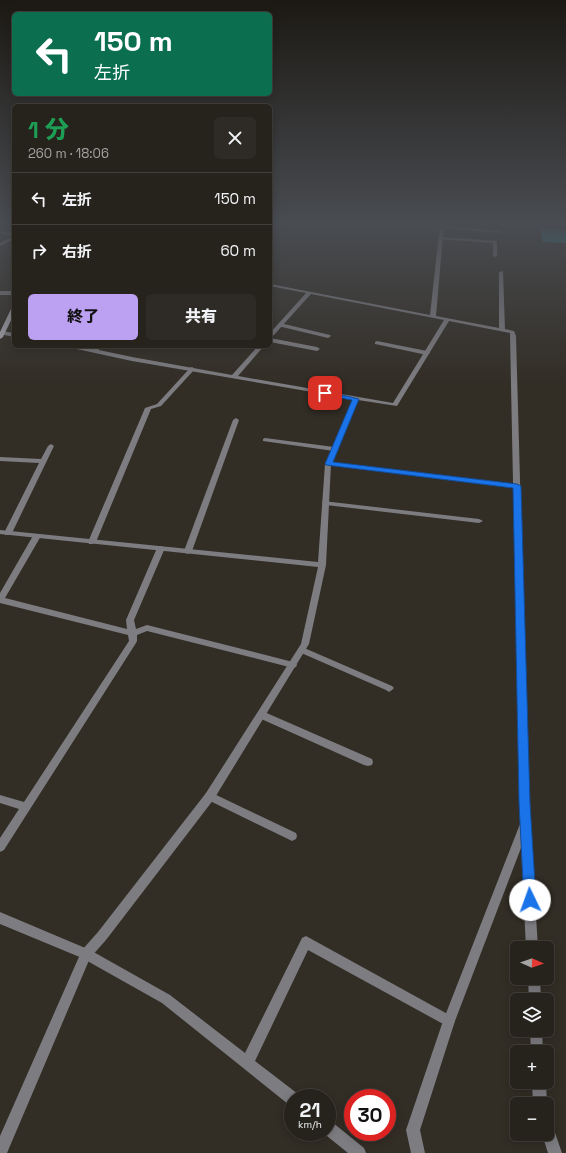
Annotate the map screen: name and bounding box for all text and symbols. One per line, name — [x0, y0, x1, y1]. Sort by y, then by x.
text: 150 m — [94, 23, 173, 59]
icon: left — [28, 28, 80, 80]
text: 左折 — [94, 61, 130, 84]
text: 1 分 — [28, 114, 69, 145]
button: close — [214, 117, 256, 159]
text: 260 m · 18:06 — [28, 145, 109, 162]
icon: left — [28, 188, 50, 210]
text: 150 m — [214, 189, 256, 208]
text: 左折 — [62, 190, 92, 209]
icon: right — [28, 240, 50, 262]
text: 60 m — [220, 241, 256, 260]
text: 右折 — [62, 242, 92, 261]
button: 終了 — [28, 294, 138, 340]
button: 共有 — [146, 294, 256, 340]
pin — [308, 376, 342, 410]
icon: arrive — [314, 382, 336, 404]
position arrow — [509, 879, 551, 921]
north arrow — [510, 941, 554, 985]
map controls — [510, 941, 554, 1141]
button: layers — [510, 993, 554, 1037]
button: + — [510, 1045, 554, 1089]
speed limit sign: 30 — [344, 1089, 396, 1141]
text: 21 — [300, 1097, 320, 1123]
button: − — [510, 1097, 554, 1141]
text: km/h — [298, 1118, 322, 1131]

